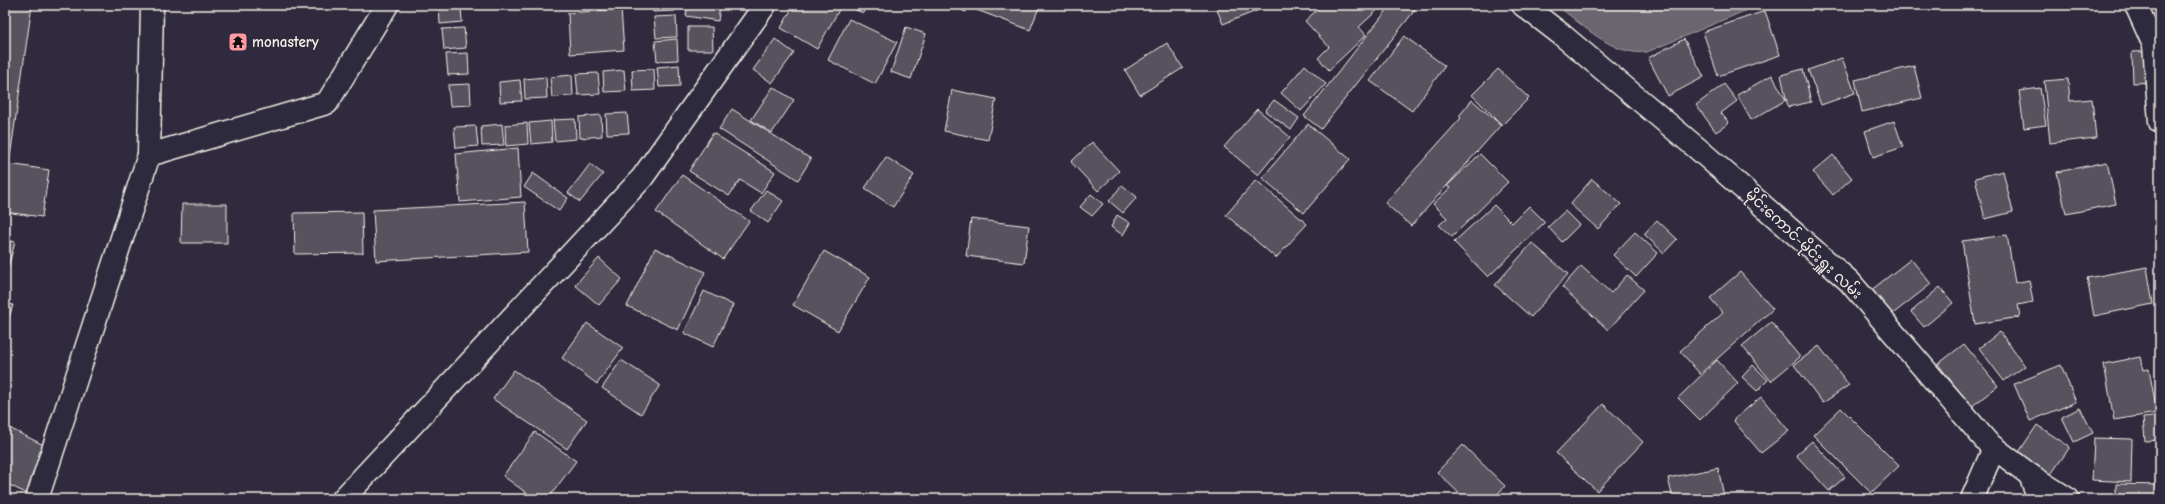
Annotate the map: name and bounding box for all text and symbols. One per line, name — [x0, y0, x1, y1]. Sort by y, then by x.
temple icon: monastery — [227, 31, 249, 53]
place label: monastery — [252, 33, 319, 51]
street label: မိုင်းကောင်-မိုင်းရှူး လမ်း — [1740, 185, 1867, 305]

